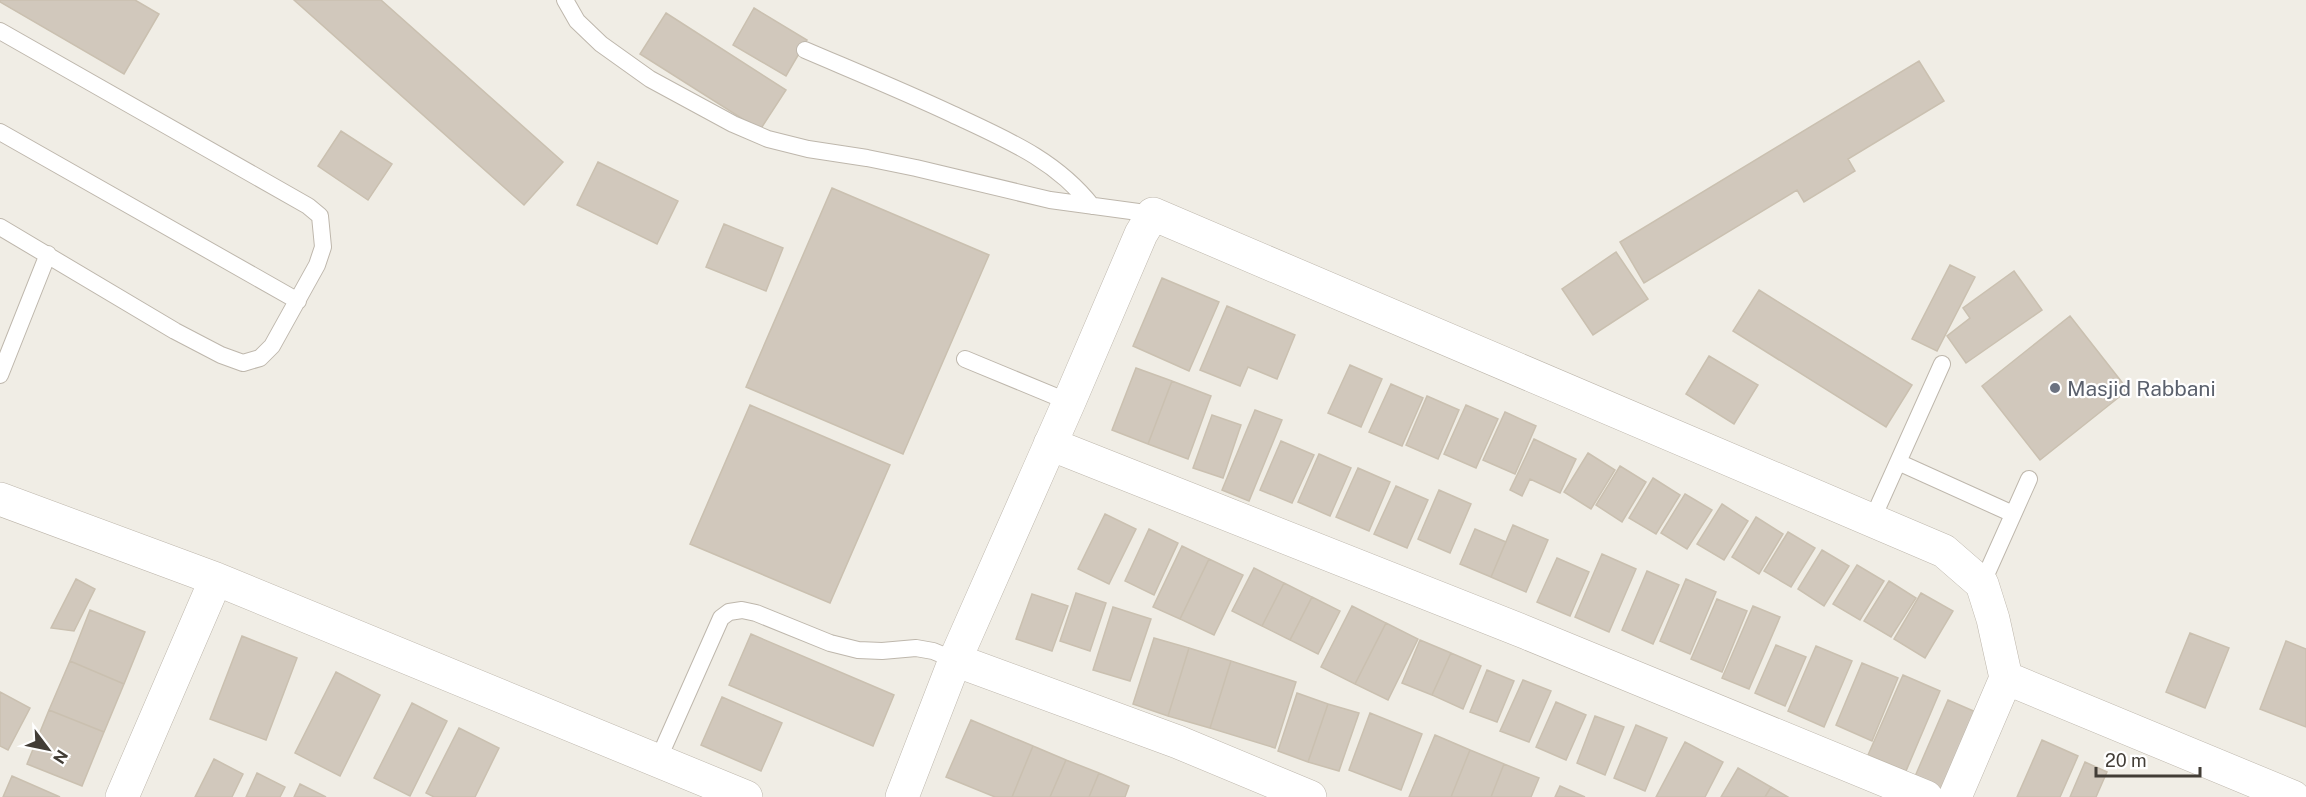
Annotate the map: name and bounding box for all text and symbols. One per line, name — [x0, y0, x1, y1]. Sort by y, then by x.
place label: Masjid Rabbani — [2067, 376, 2216, 401]
marker: Masjid Rabbani — [2048, 381, 2062, 395]
north arrow — [18, 719, 78, 779]
scale bar — [2096, 740, 2200, 778]
text: N — [49, 746, 72, 767]
text: 20 m — [2105, 750, 2147, 771]

